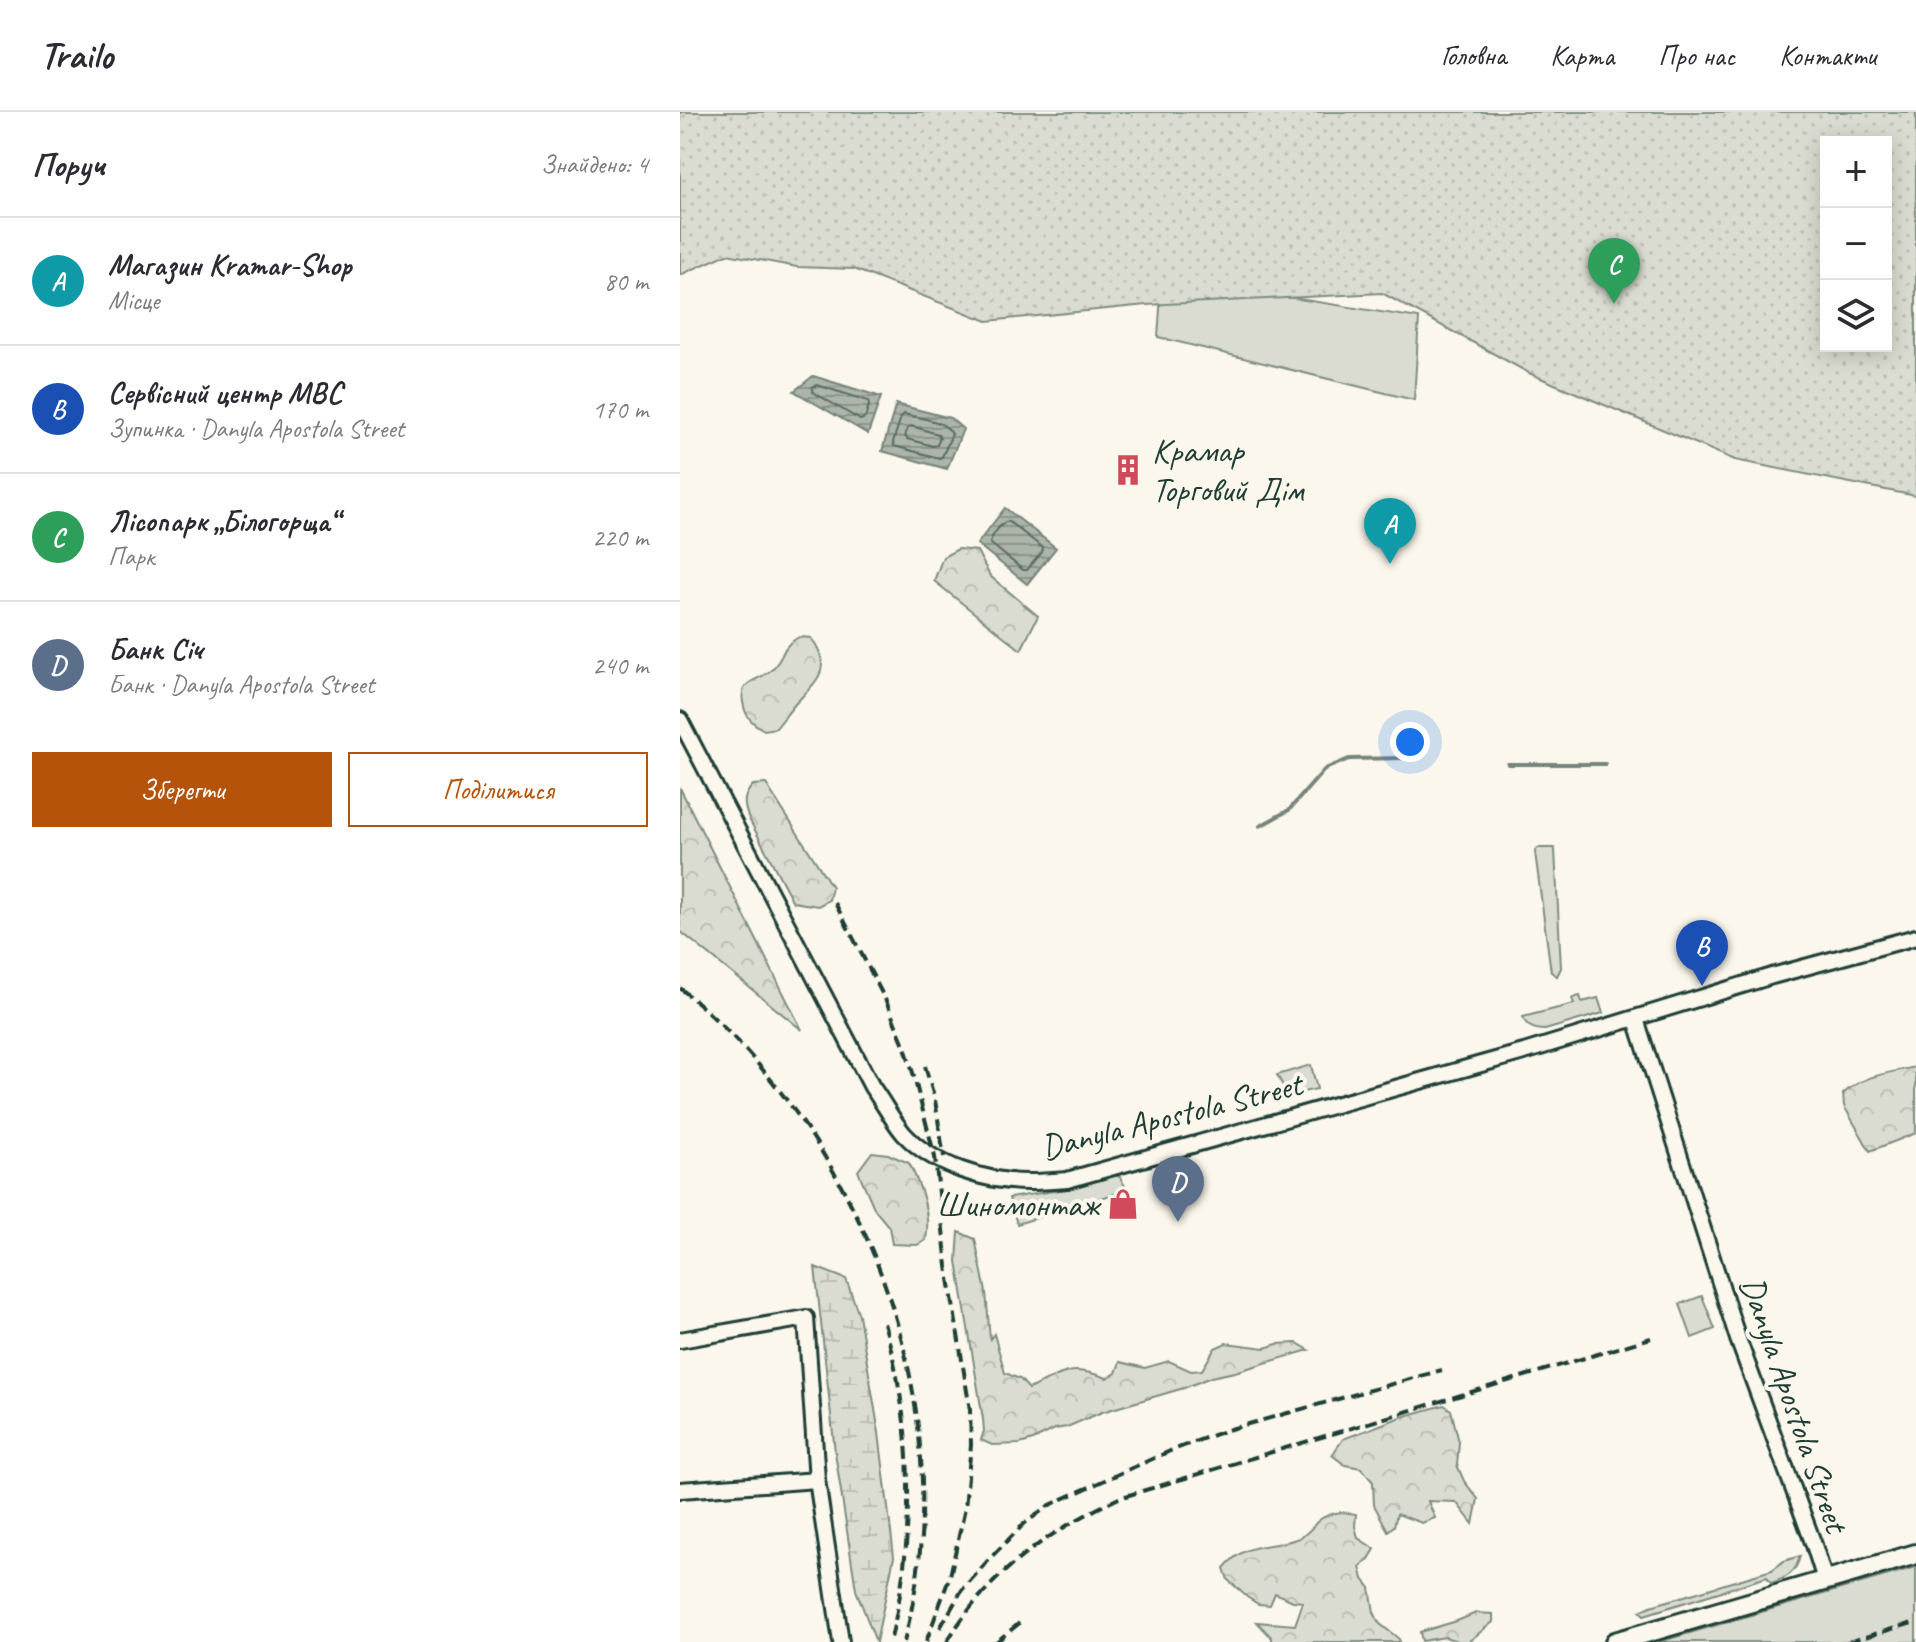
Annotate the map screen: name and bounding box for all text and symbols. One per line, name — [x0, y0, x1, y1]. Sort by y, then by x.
text: Trailo — [40, 32, 113, 79]
text: Головна — [1441, 38, 1506, 73]
text: Карта — [1550, 38, 1614, 73]
text: Про нас — [1658, 38, 1735, 73]
text: Контакти — [1779, 38, 1876, 73]
map controls — [1820, 136, 1892, 352]
button: + — [1820, 136, 1892, 208]
text: Поруч — [32, 143, 105, 186]
text: Знайдено: 4 — [541, 148, 648, 181]
button: − — [1820, 208, 1892, 280]
pin: C — [1588, 238, 1640, 304]
text: Магазин Kramar-Shop — [108, 246, 351, 284]
text: A — [51, 265, 65, 298]
text: 80 m — [604, 265, 648, 298]
button: layers — [1820, 280, 1892, 352]
text: Місце — [108, 284, 159, 317]
text: Сервісний центр МВС — [108, 374, 342, 412]
text: B — [51, 393, 65, 426]
text: 170 m — [592, 393, 648, 426]
text: Зупинка · Danyla Apostola Street — [108, 412, 404, 445]
place label: Крамар Торговий Дім — [1152, 429, 1306, 511]
building icon: Крамар Торговий Дім — [1111, 453, 1145, 487]
pin: A — [1364, 498, 1416, 564]
text: Лісопарк „Білогорща“ — [108, 502, 337, 540]
text: C — [52, 521, 64, 554]
text: 220 m — [592, 521, 648, 554]
text: Парк — [108, 540, 154, 573]
text: Банк Січ — [108, 630, 202, 668]
text: D — [50, 649, 66, 682]
text: 240 m — [592, 649, 648, 682]
text: Банк · Danyla Apostola Street — [108, 668, 374, 701]
your location — [1390, 722, 1430, 762]
button: Зберегти — [32, 752, 332, 827]
button: Поділитися — [348, 752, 648, 827]
pin: B — [1676, 920, 1728, 986]
street label: Danyla Apostola Street — [1036, 1061, 1309, 1169]
pin: D — [1152, 1156, 1204, 1222]
place label: Шиномонтаж — [937, 1183, 1103, 1226]
shop icon: Шиномонтаж — [1106, 1187, 1140, 1221]
street label: Danyla Apostola Street — [1731, 1271, 1859, 1541]

